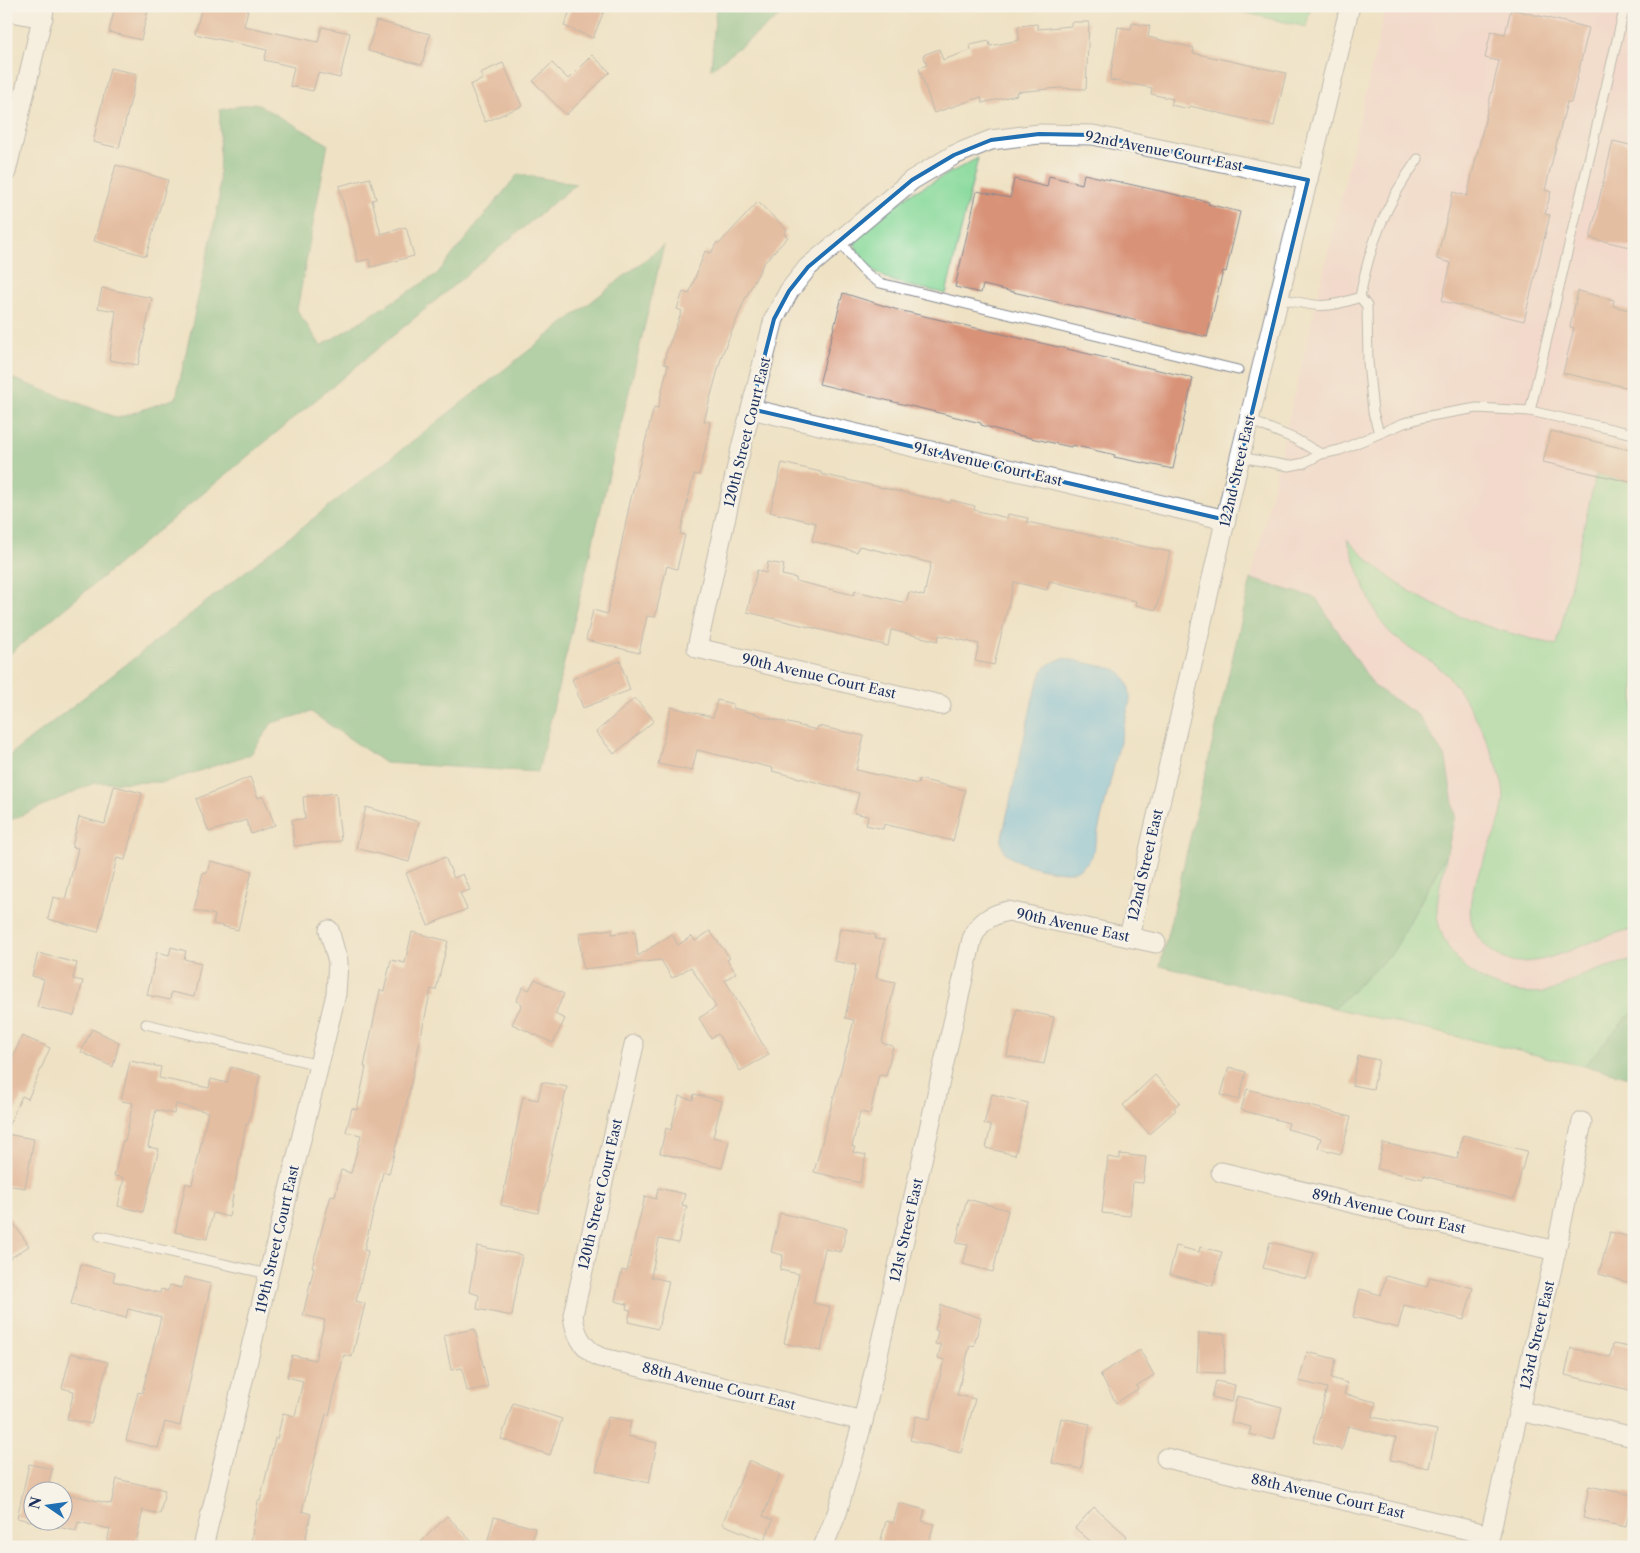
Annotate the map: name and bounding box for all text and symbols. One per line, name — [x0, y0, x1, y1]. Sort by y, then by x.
street label: 92nd Avenue Court East — [1083, 127, 1245, 175]
street label: 120th Street Court East — [720, 355, 774, 509]
street label: 122nd Street East — [1215, 413, 1259, 529]
street label: 91st Avenue Court East — [912, 438, 1064, 490]
street label: 90th Avenue Court East — [740, 649, 898, 703]
street label: 122nd Street East — [1123, 807, 1167, 923]
street label: 90th Avenue East — [1015, 904, 1131, 946]
street label: 120th Street Court East — [574, 1117, 626, 1271]
street label: 119th Street Court East — [251, 1163, 303, 1315]
street label: 121st Street East — [885, 1176, 927, 1284]
street label: 89th Avenue Court East — [1310, 1185, 1468, 1237]
street label: 123rd Street East — [1516, 1279, 1558, 1391]
street label: 88th Avenue Court East — [640, 1358, 798, 1414]
street label: 88th Avenue Court East — [1249, 1470, 1407, 1522]
north arrow — [22, 1480, 72, 1530]
text: N — [25, 1495, 45, 1511]

